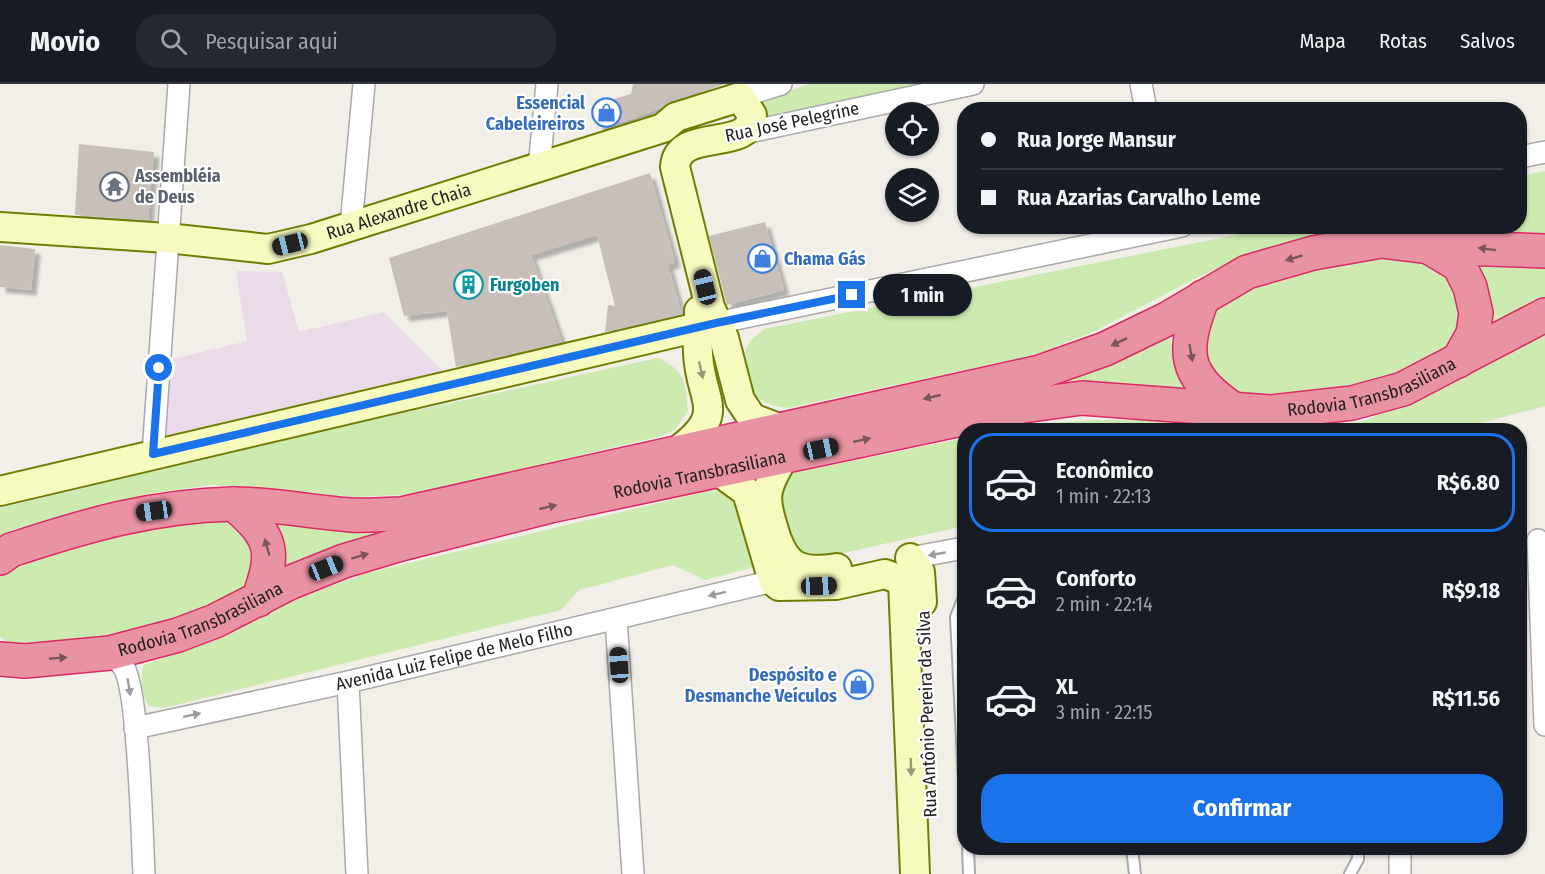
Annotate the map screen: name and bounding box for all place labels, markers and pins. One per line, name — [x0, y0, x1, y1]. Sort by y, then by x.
place label: Essencial Cabeleireiros — [486, 92, 585, 135]
shop icon: Essencial Cabeleireiros — [590, 97, 622, 129]
place label: Assembléia de Deus — [134, 165, 221, 208]
temple icon: Assembléia de Deus — [98, 170, 130, 202]
shop icon: Chama Gás — [747, 243, 779, 275]
place label: Chama Gás — [784, 248, 866, 270]
building icon: Furgoben — [453, 269, 485, 301]
place label: Furgoben — [490, 274, 560, 296]
place label: Despósito e Desmanche Veículos — [685, 664, 837, 707]
shop icon: Despósito e Desmanche Veículos — [842, 669, 874, 701]

